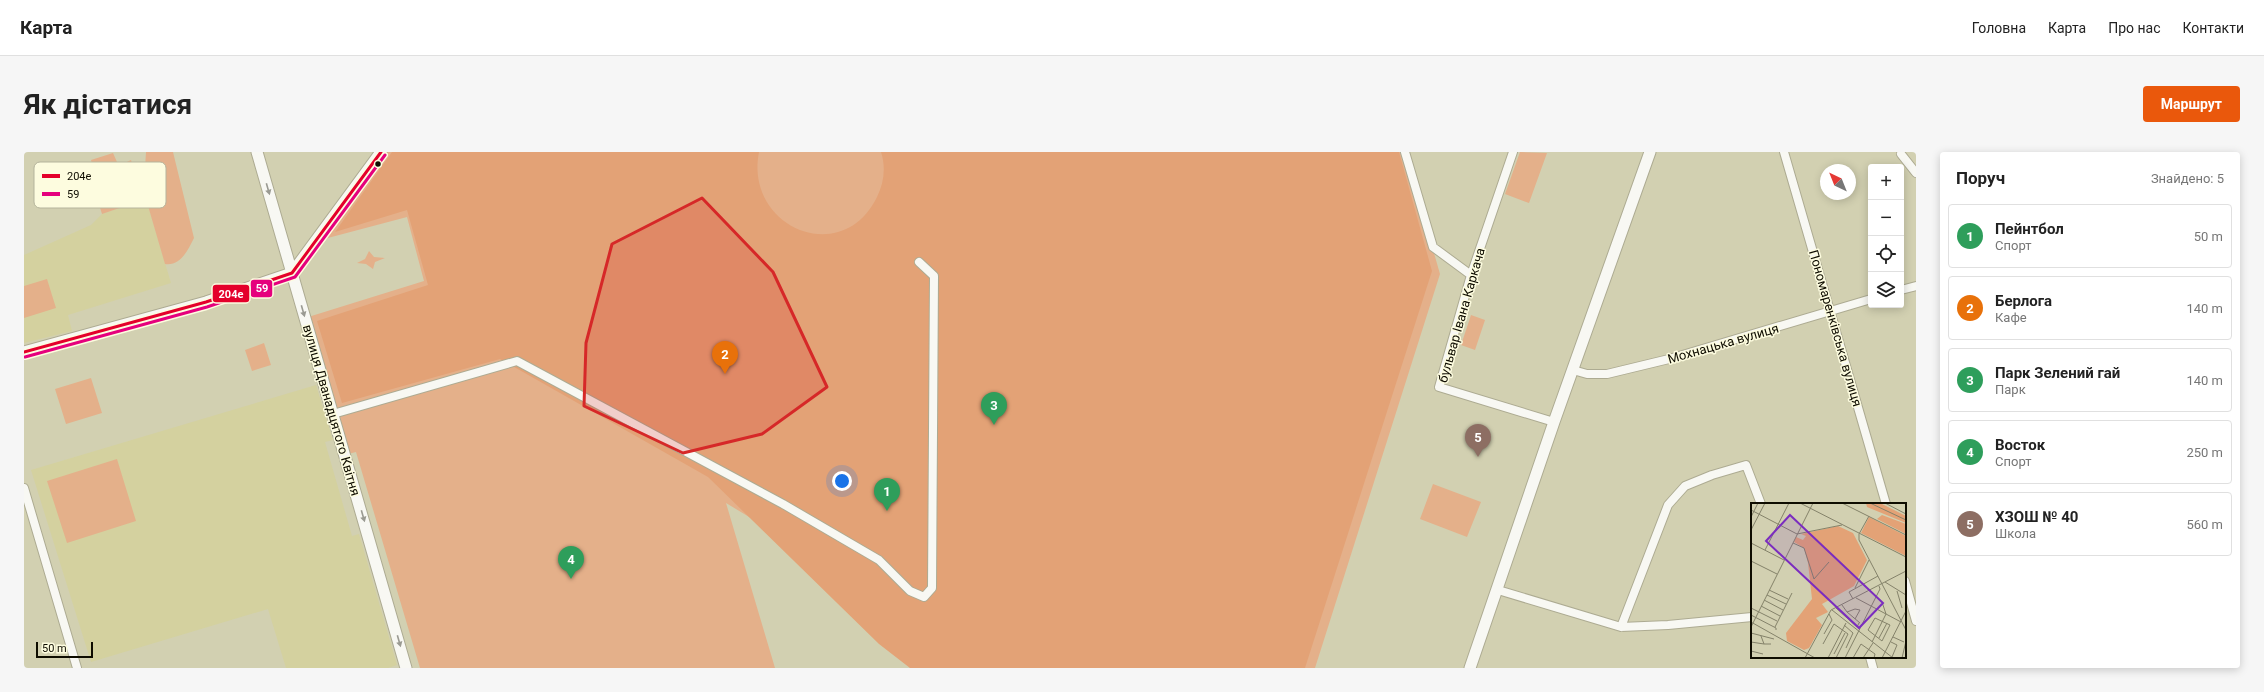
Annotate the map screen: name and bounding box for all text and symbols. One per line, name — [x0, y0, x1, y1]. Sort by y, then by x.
text: Карта — [20, 16, 72, 39]
text: Головна — [1972, 20, 2026, 36]
text: Карта — [2048, 20, 2086, 36]
text: Про нас — [2108, 20, 2161, 36]
text: Контакти — [2183, 20, 2244, 36]
button: Маршрут — [2143, 86, 2240, 122]
text: Як дістатися — [24, 88, 192, 121]
unlabelled marker — [373, 159, 383, 169]
legend — [34, 162, 166, 208]
north arrow — [1820, 164, 1856, 200]
map controls — [1868, 164, 1904, 308]
button: + — [1868, 164, 1904, 200]
text: Поруч — [1956, 168, 2005, 188]
text: 204е — [67, 170, 92, 183]
text: Знайдено: 5 — [2151, 171, 2224, 186]
one-way arrow — [265, 184, 271, 196]
text: 59 — [67, 188, 79, 201]
button: − — [1868, 200, 1904, 236]
text: Пейнтбол — [1995, 220, 2064, 238]
text: 1 — [1966, 229, 1974, 244]
text: 50 m — [2194, 229, 2223, 244]
button: locate — [1868, 236, 1904, 272]
text: Спорт — [1995, 238, 2031, 253]
street label: бульвар Івана Каркача — [1435, 246, 1488, 384]
street label: Пономаренківська вулиця — [1806, 248, 1865, 408]
button: layers — [1868, 272, 1904, 308]
line badge: 59 — [250, 279, 273, 298]
text: 59 — [256, 282, 268, 295]
line badge: 204е — [212, 284, 250, 303]
text: 204е — [219, 288, 243, 301]
text: Берлога — [1995, 292, 2052, 310]
text: 2 — [1966, 301, 1974, 316]
text: 140 m — [2186, 301, 2223, 316]
one-way arrow — [300, 305, 306, 317]
text: Кафе — [1995, 310, 2027, 325]
street label: Мохнацька вулиця — [1666, 320, 1780, 367]
street label: вулиця Дванадцятого Квітня — [300, 323, 363, 497]
pin: 2 — [712, 341, 738, 374]
text: Парк Зелений гай — [1995, 364, 2120, 382]
text: 3 — [1966, 373, 1974, 388]
text: 140 m — [2186, 373, 2223, 388]
text: Парк — [1995, 382, 2026, 397]
pin: 3 — [981, 392, 1007, 425]
pin: 5 — [1465, 424, 1491, 457]
text: Восток — [1995, 436, 2045, 454]
text: 4 — [1966, 445, 1974, 460]
text: 250 m — [2186, 445, 2223, 460]
text: Спорт — [1995, 454, 2031, 469]
your location — [832, 471, 852, 491]
pin: 1 — [874, 478, 900, 511]
inset map — [1751, 503, 1906, 658]
text: ХЗОШ № 40 — [1995, 508, 2078, 526]
one-way arrow — [360, 510, 366, 523]
text: 5 — [1966, 517, 1974, 532]
text: 560 m — [2186, 517, 2223, 532]
text: Школа — [1995, 526, 2036, 541]
pin: 4 — [558, 546, 584, 579]
one-way arrow — [396, 635, 402, 647]
scale bar — [36, 640, 93, 659]
text: 50 m — [42, 642, 67, 655]

